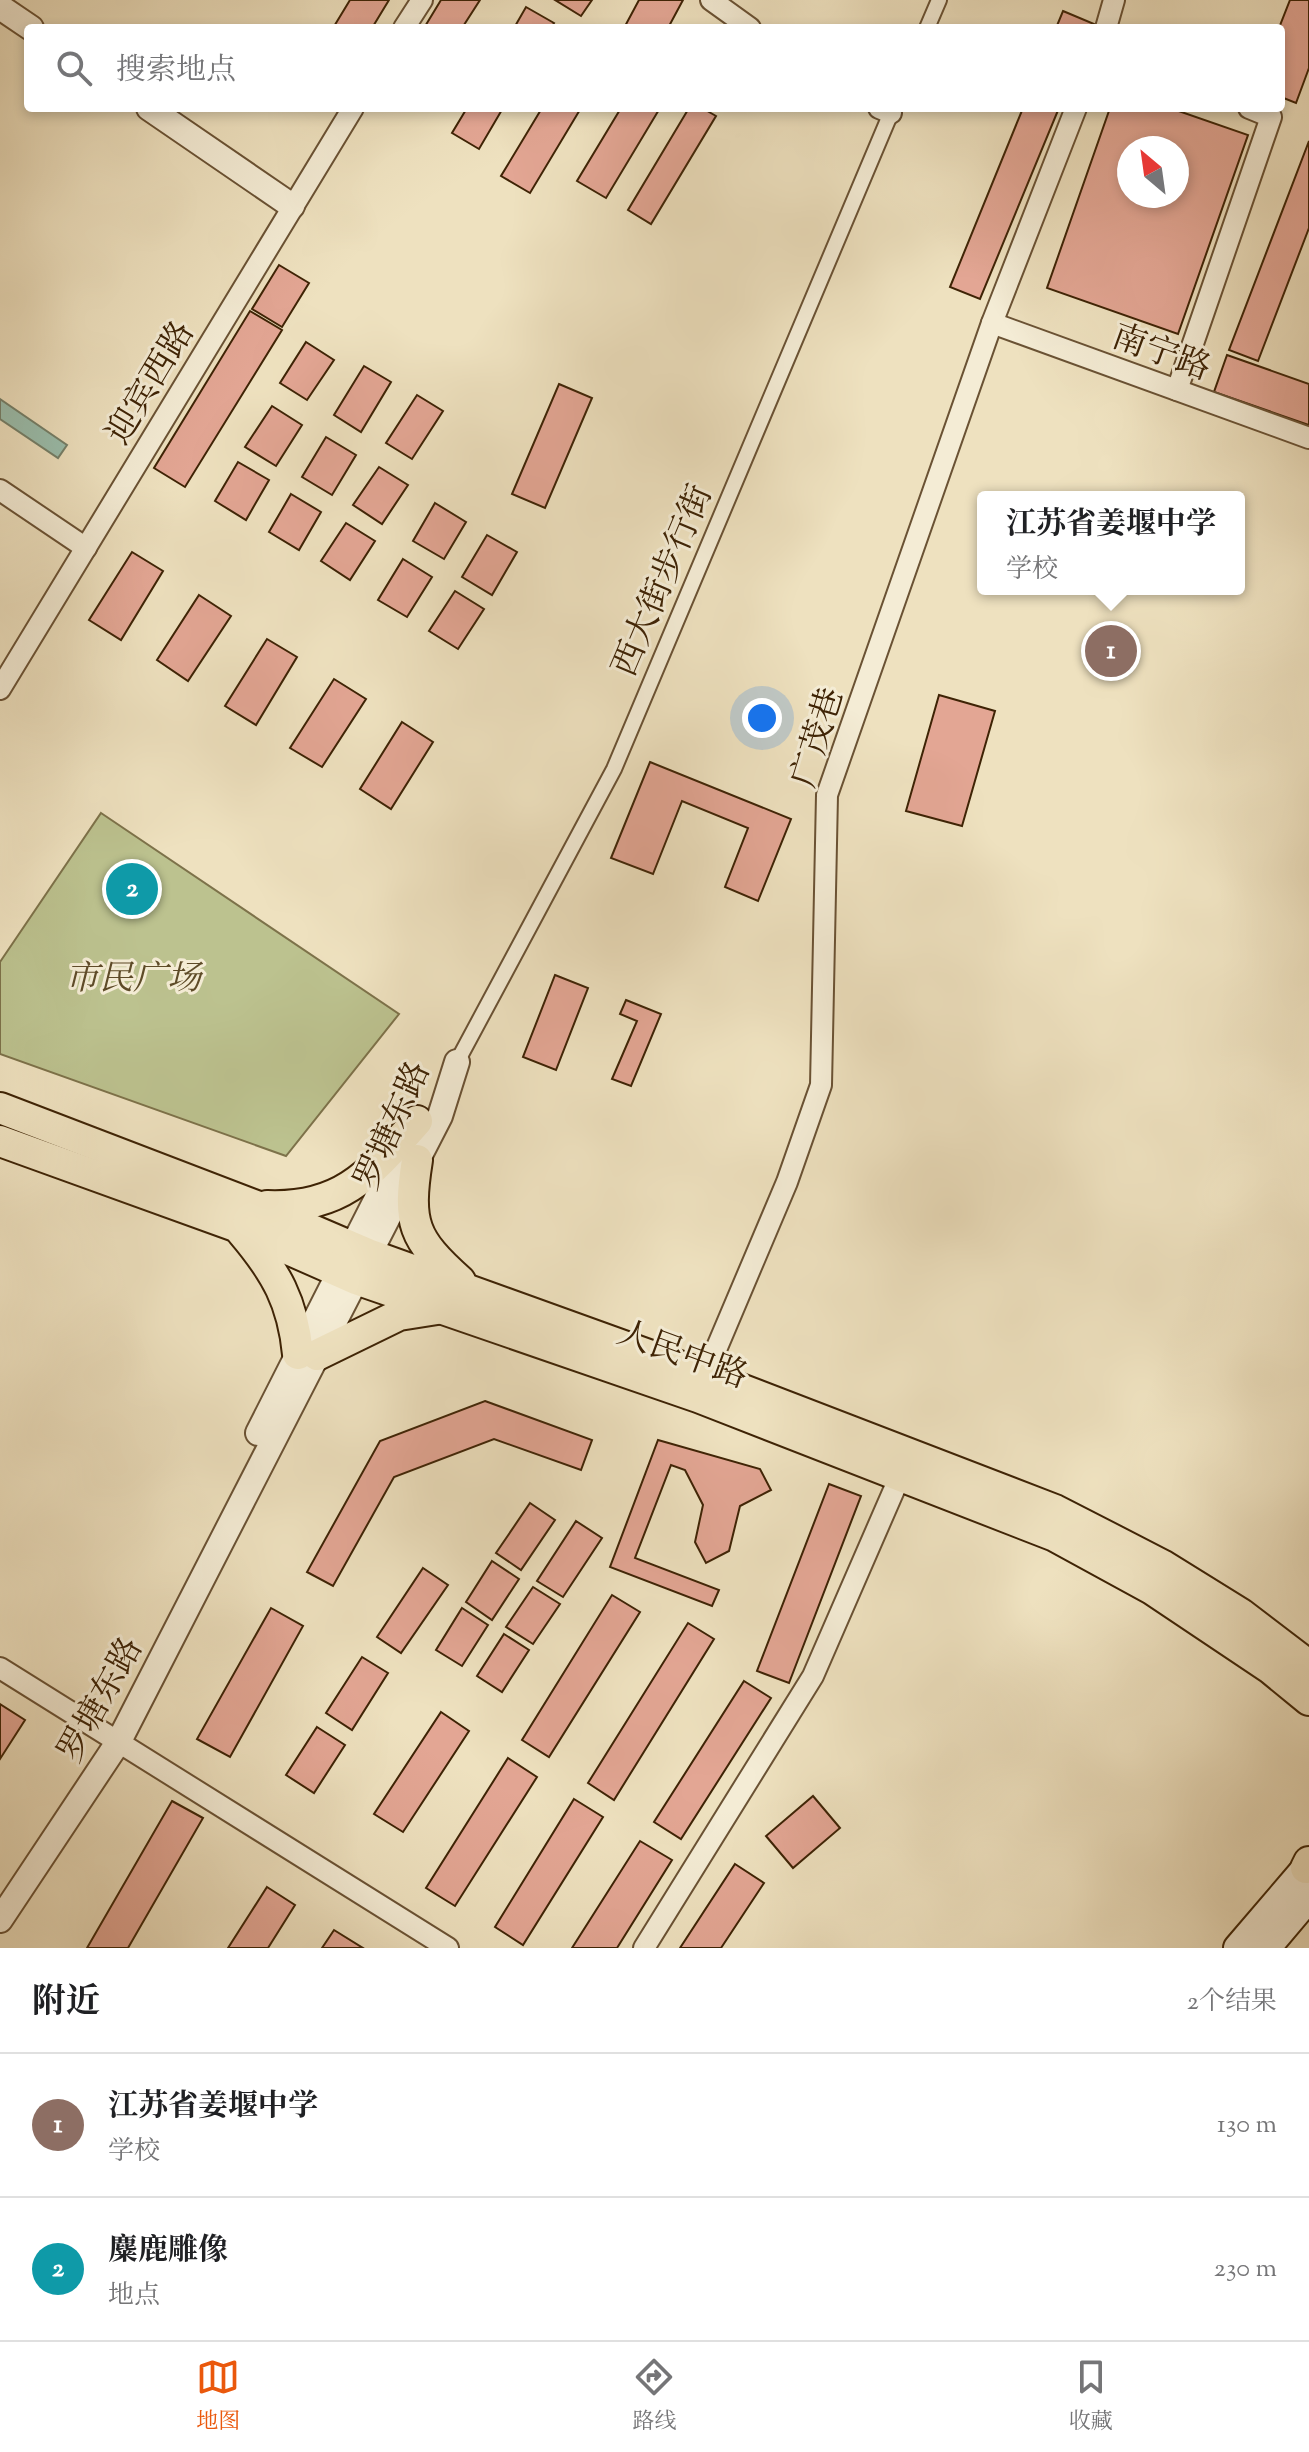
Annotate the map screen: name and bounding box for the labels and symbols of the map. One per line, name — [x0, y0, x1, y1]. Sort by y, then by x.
north arrow — [1117, 136, 1189, 208]
street label: 迎宾西路 — [96, 313, 208, 455]
street label: 南宁路 — [1104, 314, 1217, 395]
street label: 西大街步行街 — [602, 478, 727, 685]
pin: 1 — [1085, 621, 1137, 681]
street label: 广茂巷 — [781, 682, 858, 794]
your location — [742, 698, 782, 738]
pin: 2 — [106, 859, 158, 919]
park label: 市民广场 — [65, 956, 204, 1005]
street label: 罗塘东路 — [344, 1054, 444, 1199]
street label: 人民中路 — [610, 1310, 754, 1403]
street label: 罗塘东路 — [48, 1629, 156, 1772]

